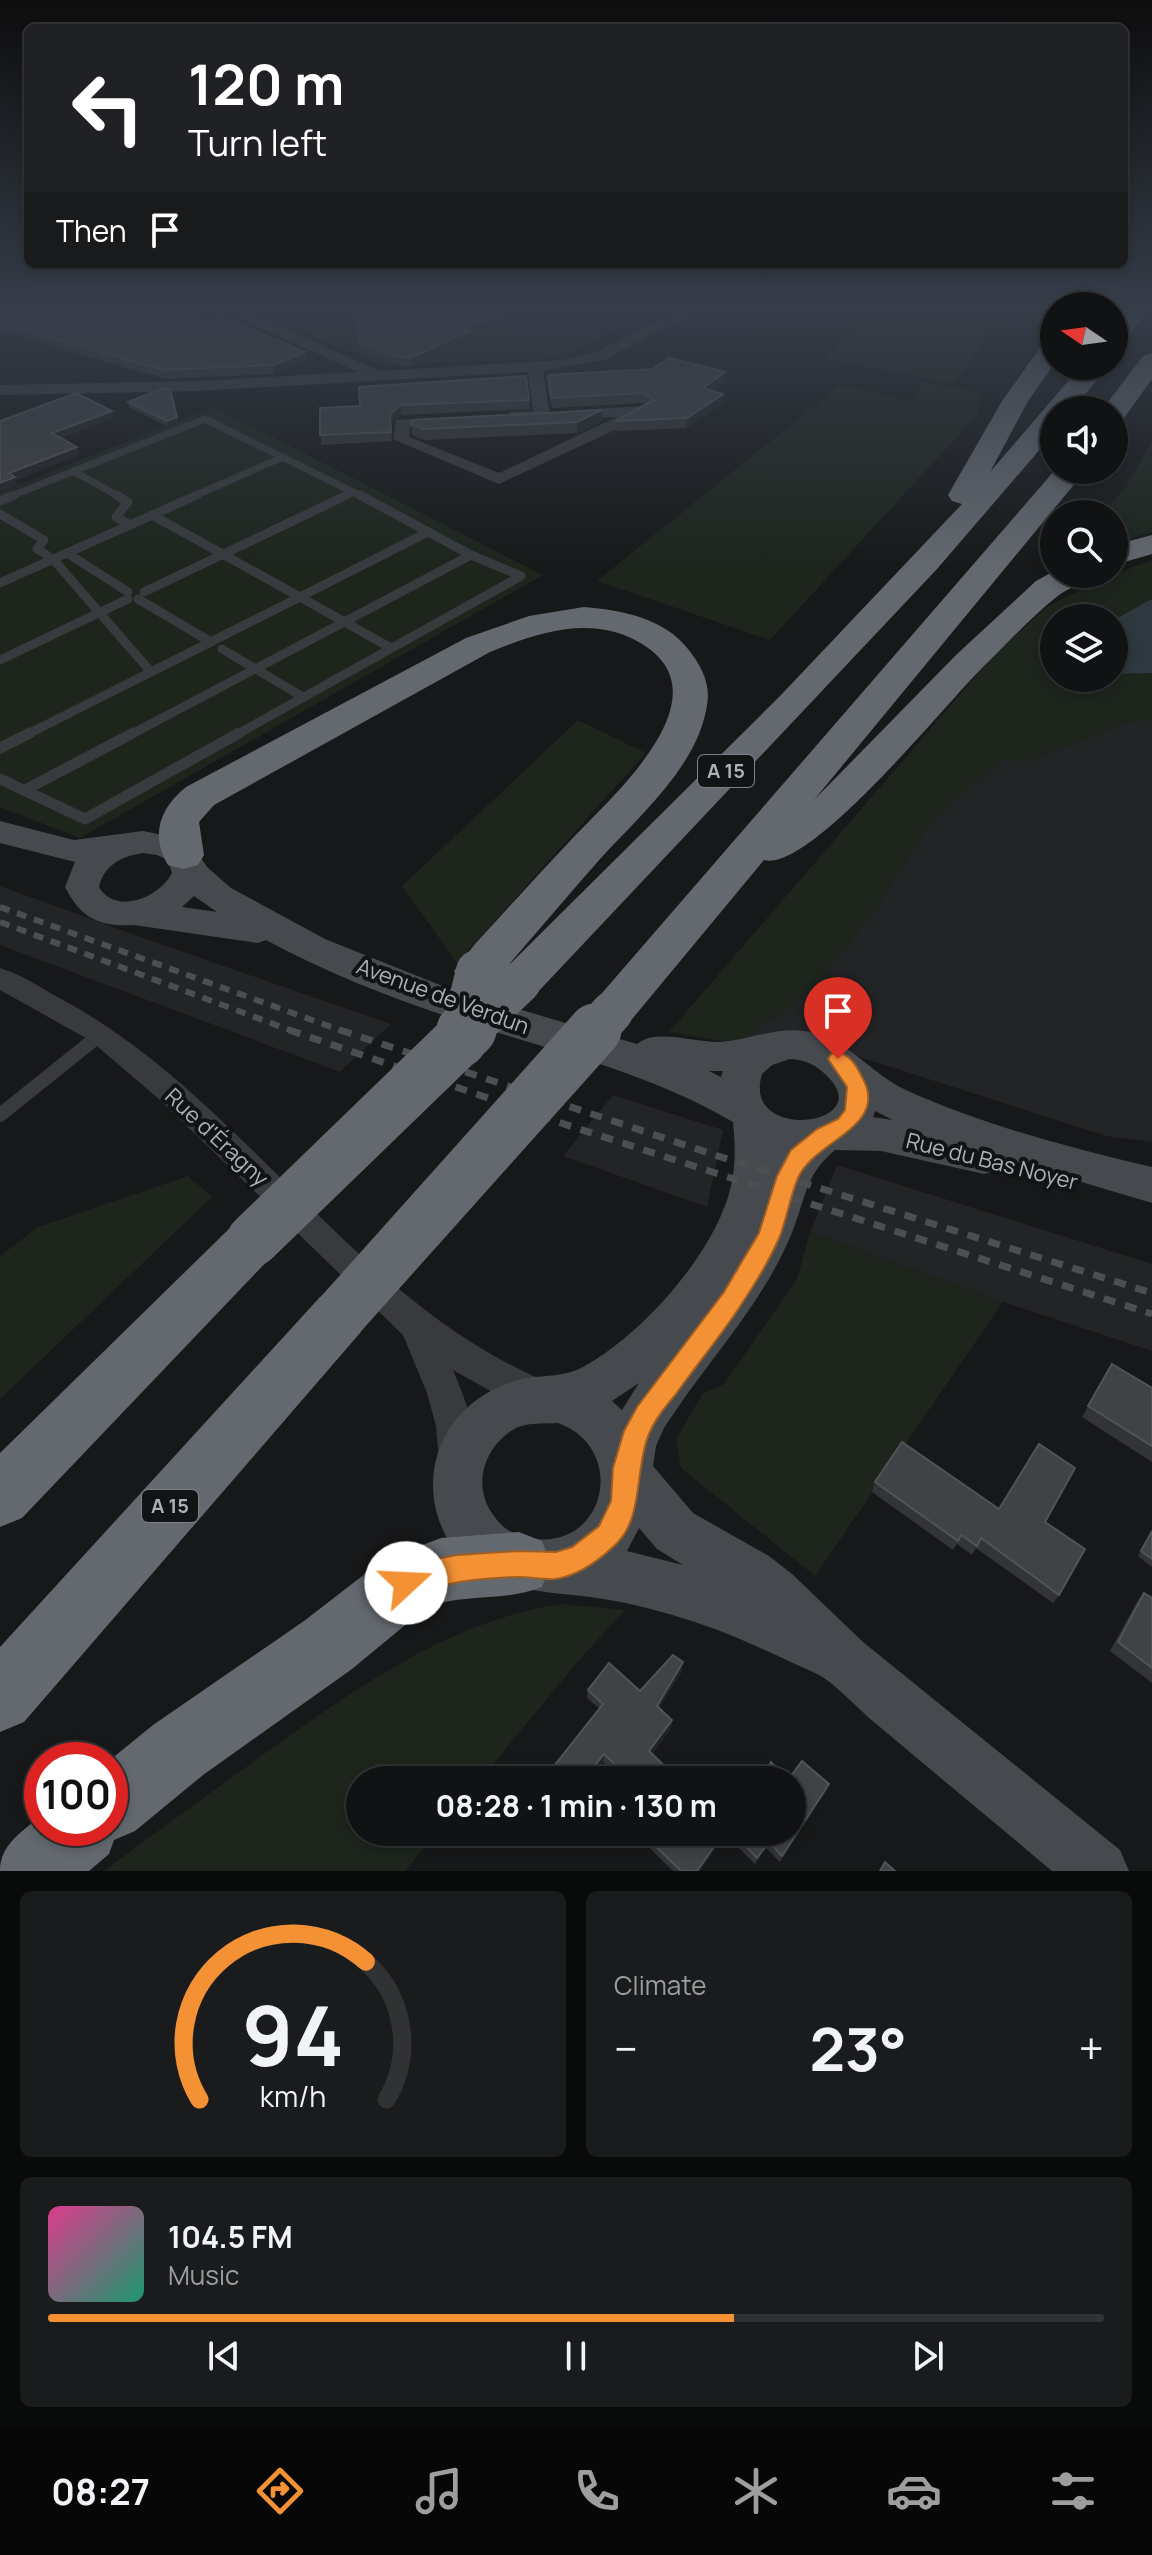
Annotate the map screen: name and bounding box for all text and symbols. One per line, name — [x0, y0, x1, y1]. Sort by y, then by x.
text: 120 m — [188, 45, 344, 122]
icon: left — [56, 56, 160, 160]
text: Turn left — [188, 118, 327, 167]
icon: arrive — [143, 208, 187, 252]
text: Then — [56, 210, 127, 251]
north arrow — [1040, 292, 1128, 380]
map controls — [1040, 292, 1128, 692]
button: sound — [1040, 396, 1128, 484]
button: search — [1040, 500, 1128, 588]
button: layers — [1040, 604, 1128, 692]
road number: A 15 — [698, 755, 754, 787]
street label: Avenue de Verdun — [352, 951, 534, 1041]
pin — [804, 977, 872, 1059]
icon: arrive — [816, 989, 860, 1033]
street label: Rue d'Éragny — [159, 1081, 276, 1193]
street label: Rue du Bas Noyer — [903, 1125, 1081, 1197]
road number: A 15 — [142, 1490, 198, 1522]
position arrow — [364, 1541, 448, 1625]
speed limit sign: 100 — [24, 1742, 128, 1846]
text: 08:28 · 1 min · 130 m — [435, 1785, 717, 1826]
text: Climate — [614, 1967, 706, 2003]
text: 94 — [242, 1977, 344, 2091]
text: 23° — [809, 2007, 907, 2089]
text: − — [614, 2018, 638, 2078]
text: + — [1079, 2018, 1104, 2078]
text: km/h — [260, 2077, 326, 2116]
text: 104.5 FM — [168, 2216, 293, 2257]
text: Music — [168, 2257, 239, 2293]
icon: previous — [202, 2334, 246, 2378]
icon: pause — [554, 2334, 598, 2378]
icon: next — [906, 2334, 950, 2378]
icon: directions — [252, 2463, 308, 2519]
icon: music — [411, 2463, 467, 2519]
icon: phone — [569, 2463, 625, 2519]
icon: climate — [728, 2463, 784, 2519]
icon: car — [886, 2463, 942, 2519]
icon: filters — [1045, 2463, 1101, 2519]
text: 08:27 — [51, 2467, 150, 2516]

